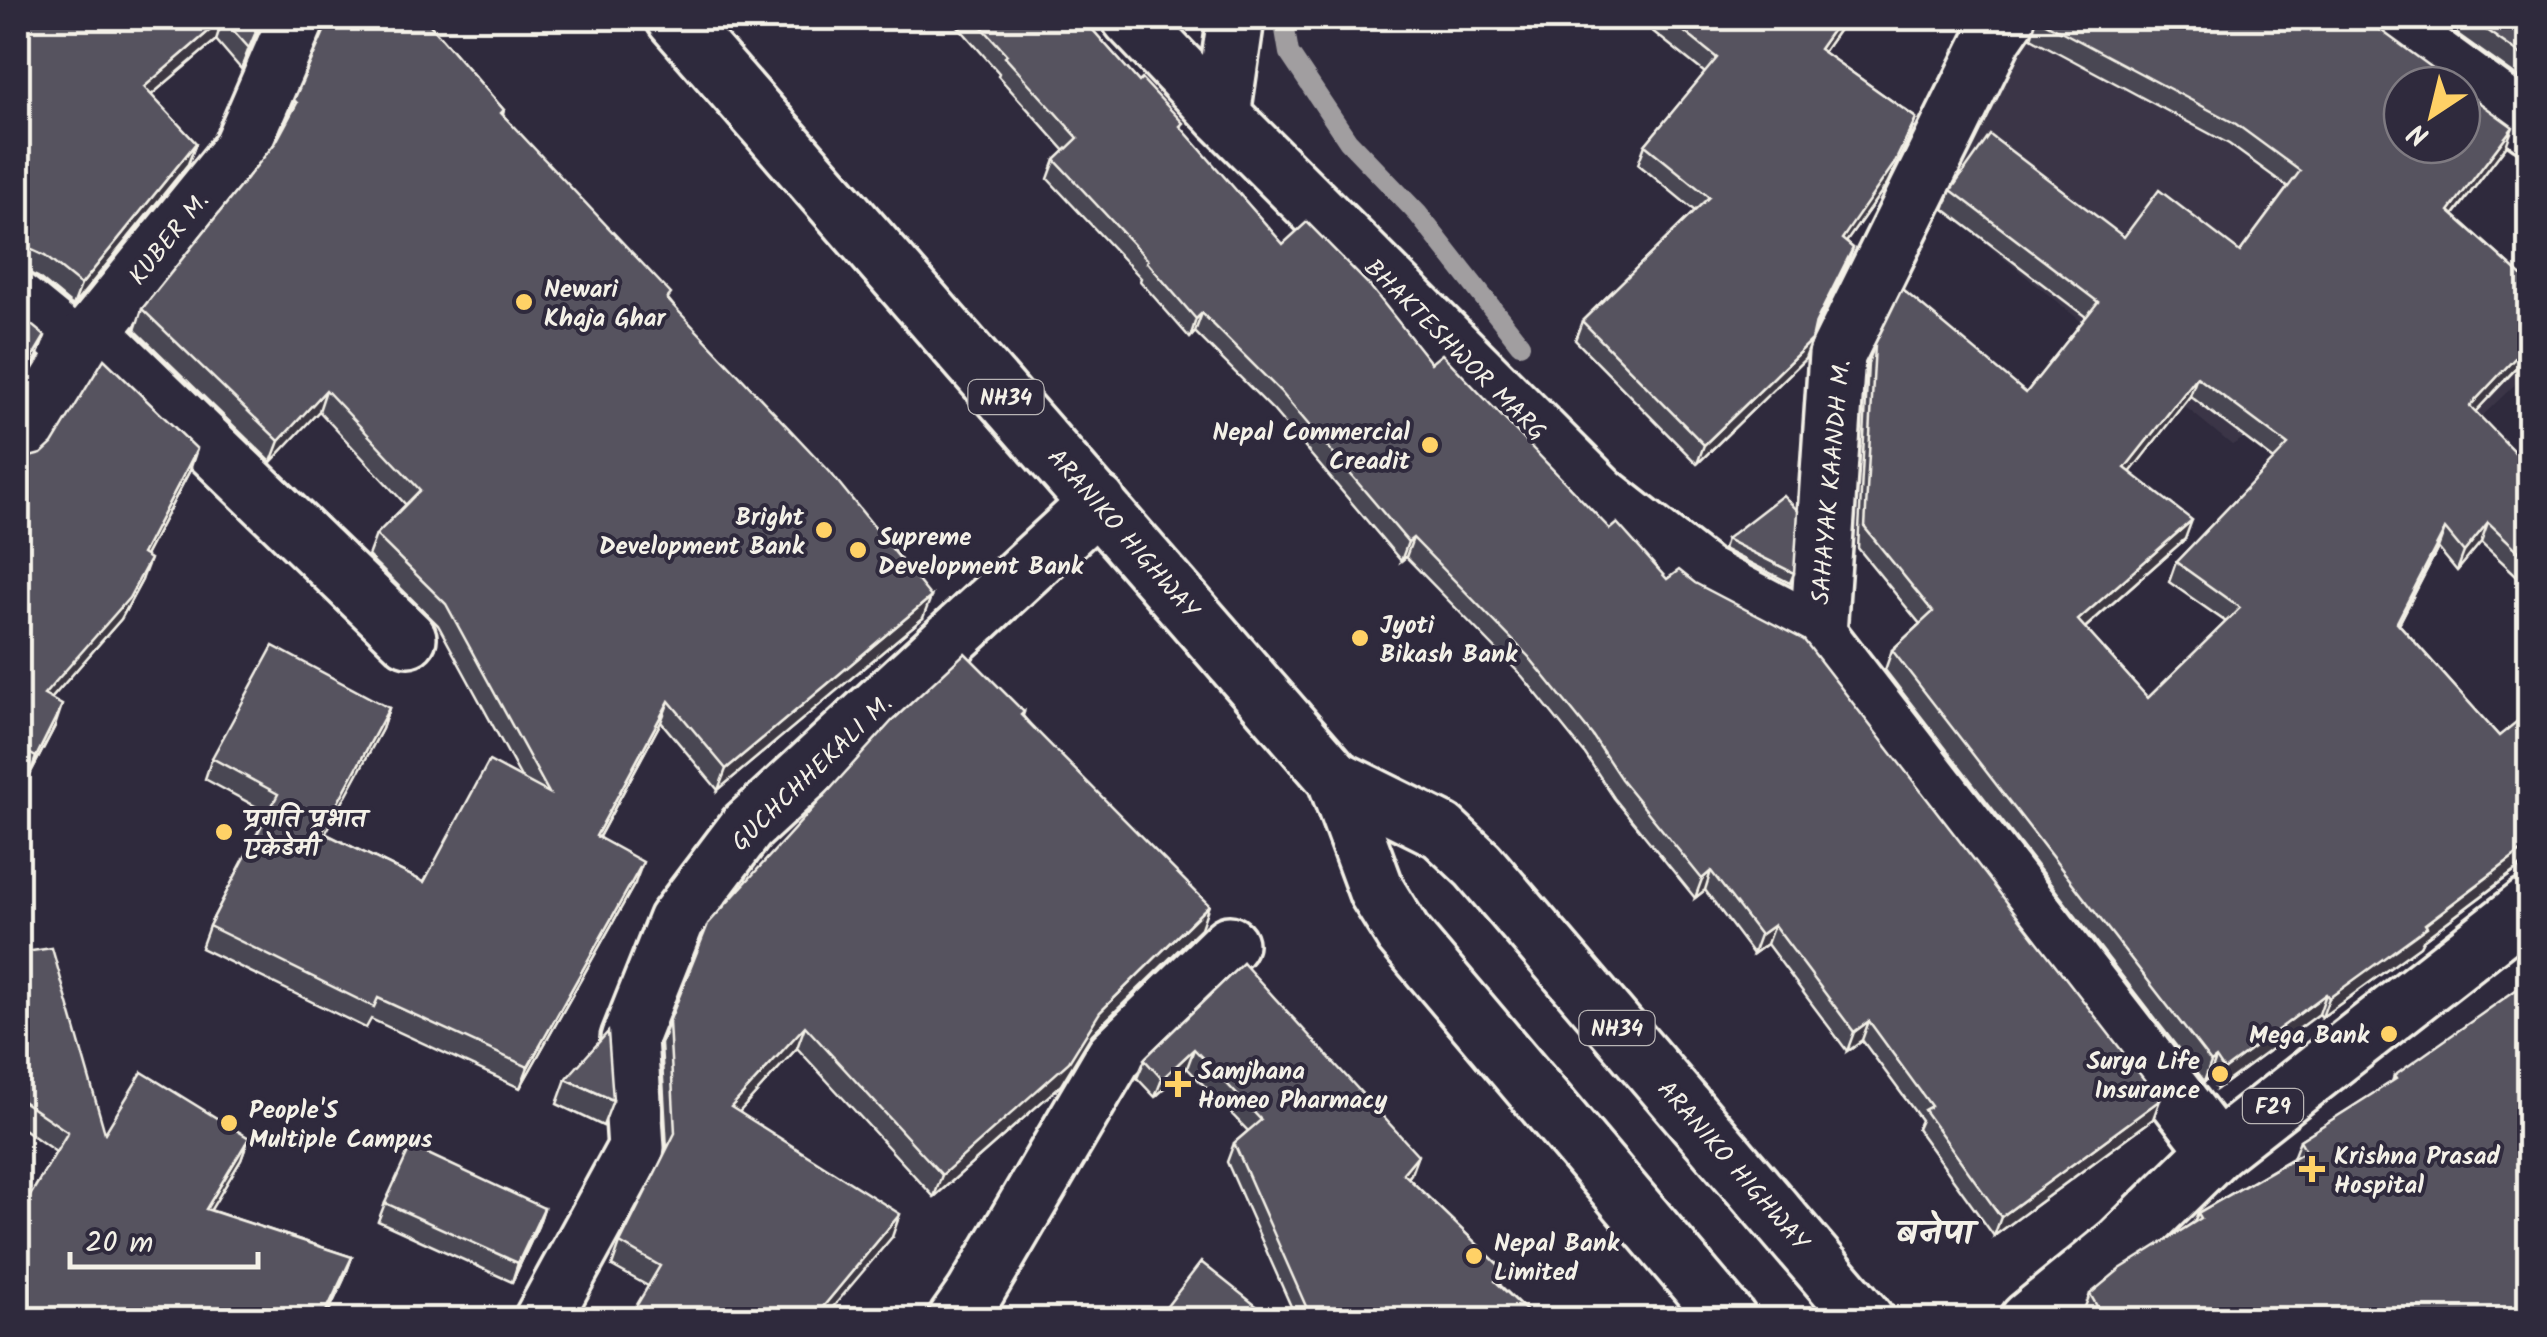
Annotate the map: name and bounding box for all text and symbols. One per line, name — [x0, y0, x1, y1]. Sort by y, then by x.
north arrow — [2382, 65, 2482, 165]
text: N — [2399, 110, 2439, 157]
street label: KUBER M. — [119, 184, 220, 295]
street label: BHAKTESHWOR MARG — [1354, 250, 1555, 451]
place label: Newari Khaja Ghar — [544, 270, 667, 339]
marker: Newari Khaja Ghar — [513, 291, 535, 313]
street label: SAHAYAK KAANDH M. — [1801, 358, 1863, 606]
road number: NH34 — [968, 380, 1044, 414]
place label: Nepal Commercial Creadit — [1212, 413, 1411, 482]
marker: Nepal Commercial Creadit — [1419, 434, 1441, 456]
street label: ARANIKO HIGHWAY — [1037, 440, 1209, 630]
place label: Bright Development Bank — [599, 498, 806, 567]
place label: Supreme Development Bank — [878, 518, 1085, 587]
marker: Bright Development Bank — [813, 519, 835, 541]
marker: Supreme Development Bank — [847, 539, 869, 561]
place label: Jyoti Bikash Bank — [1380, 606, 1519, 675]
marker: Jyoti Bikash Bank — [1349, 627, 1371, 649]
street label: GUCHCHHEKALI M. — [722, 685, 903, 861]
place label: प्रगति प्रभात एकेडेमी — [242, 800, 371, 869]
marker: प्रगति प्रभात एकेडेमी — [213, 821, 235, 843]
road number: NH34 — [1580, 1011, 1654, 1045]
place label: Mega Bank — [2249, 1016, 2371, 1056]
marker: Mega Bank — [2378, 1023, 2400, 1045]
place label: Surya Life Insurance — [2086, 1042, 2200, 1111]
place label: Samjhana Homeo Pharmacy — [1198, 1052, 1387, 1121]
marker: Surya Life Insurance — [2209, 1063, 2231, 1085]
street label: ARANIKO HIGHWAY — [1647, 1072, 1819, 1262]
marker: Samjhana Homeo Pharmacy — [1167, 1073, 1189, 1095]
road number: F29 — [2243, 1089, 2303, 1123]
place label: People'S Multiple Campus — [249, 1091, 433, 1160]
marker: People'S Multiple Campus — [218, 1112, 240, 1134]
place label: Krishna Prasad Hospital — [2334, 1137, 2501, 1206]
marker: Krishna Prasad Hospital — [2299, 1156, 2325, 1182]
scale bar — [70, 1207, 258, 1269]
district label: बनेपा — [1895, 1207, 1980, 1263]
text: 20 m — [85, 1220, 153, 1268]
place label: Nepal Bank Limited — [1494, 1224, 1621, 1293]
marker: Nepal Bank Limited — [1463, 1245, 1485, 1267]

